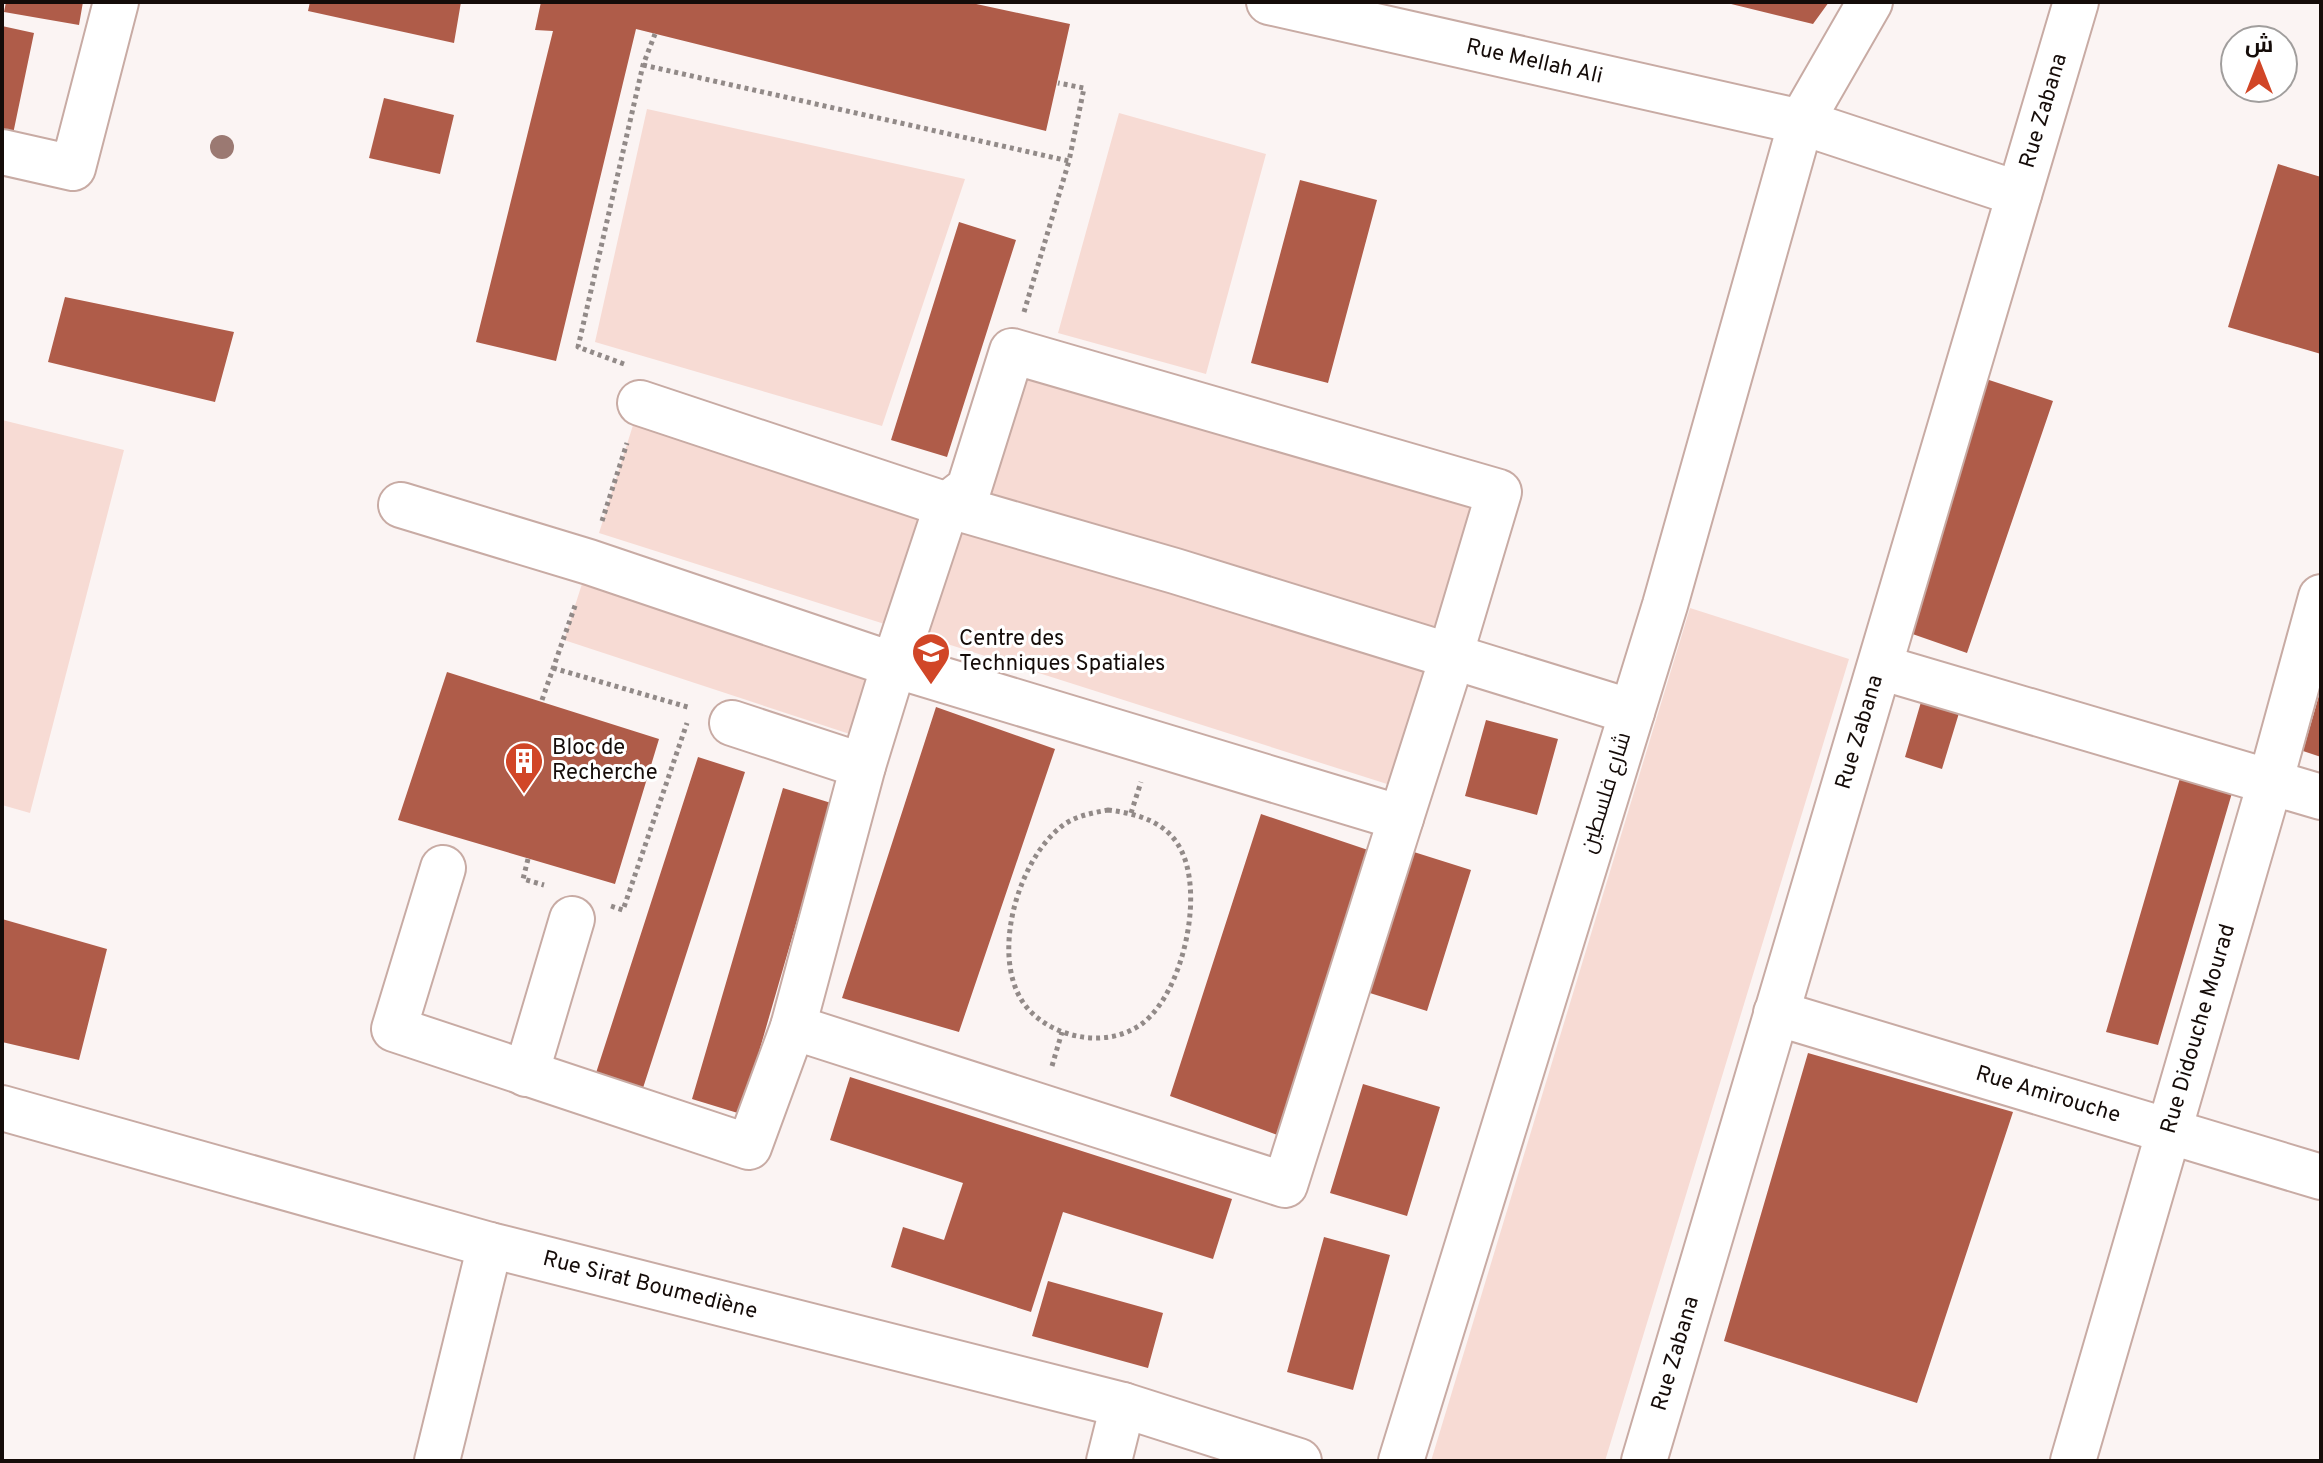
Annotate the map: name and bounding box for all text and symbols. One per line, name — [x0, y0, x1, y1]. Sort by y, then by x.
north arrow — [2219, 24, 2299, 104]
street label: Rue Mellah Ali — [1463, 33, 1605, 90]
text: ش — [2245, 33, 2273, 60]
street label: Rue Zabana — [2014, 50, 2073, 171]
place label: Centre des Techniques Spatiales — [959, 626, 1165, 678]
school or university icon: Centre des Techniques Spatiales — [910, 631, 952, 686]
street label: Rue Zabana — [1830, 672, 1889, 793]
street label: شارع فلسطين — [1576, 729, 1638, 857]
place label: Bloc de Recherche — [552, 735, 658, 787]
building icon: Bloc de Recherche — [503, 740, 545, 795]
street label: Rue Didouche Mourad — [2155, 921, 2242, 1137]
street label: Rue Amirouche — [1972, 1060, 2124, 1129]
street label: Rue Sirat Boumediène — [540, 1245, 760, 1326]
street label: Rue Zabana — [1646, 1293, 1706, 1414]

